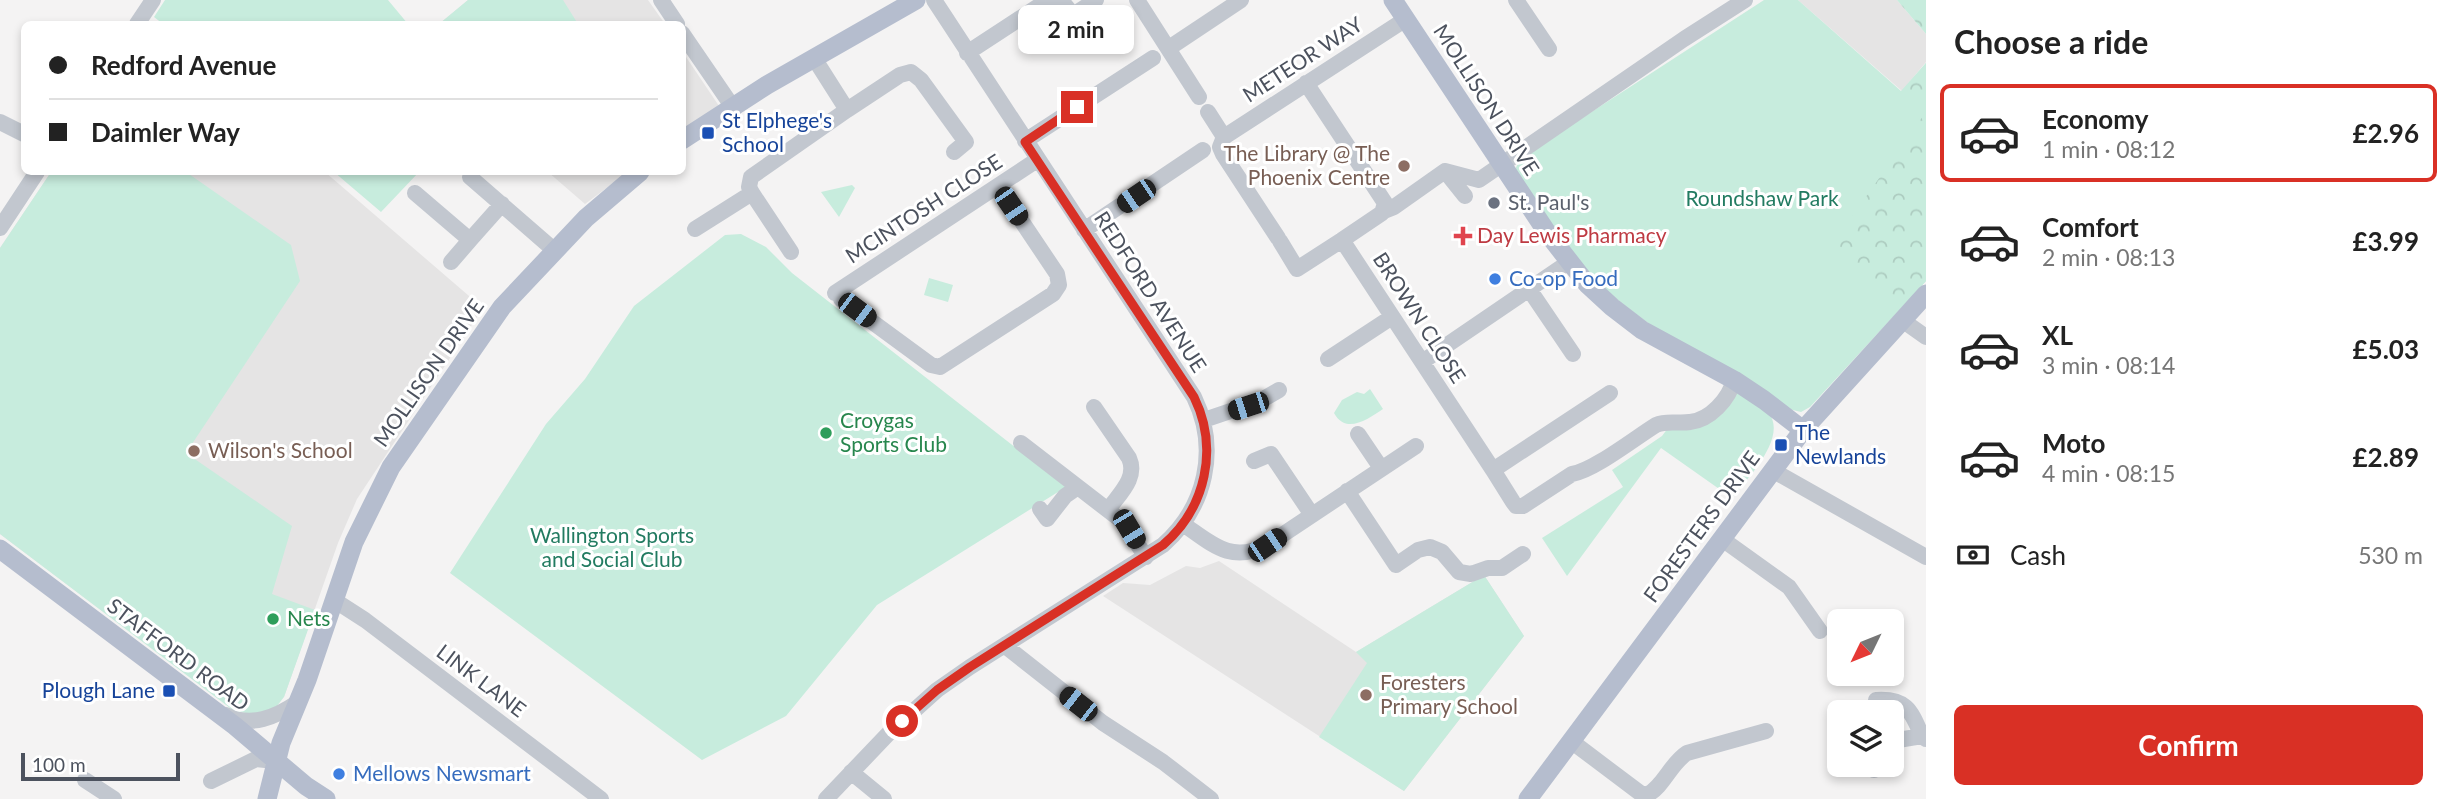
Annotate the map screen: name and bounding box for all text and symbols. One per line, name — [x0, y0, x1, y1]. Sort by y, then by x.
callout: 2 min — [1019, 6, 1135, 55]
street label: METEOR WAY — [1238, 10, 1367, 107]
text: 2 min — [1047, 15, 1105, 43]
street label: MOLLISON DRIVE — [1429, 19, 1545, 179]
text: Choose a ride — [1954, 22, 2148, 61]
text: Redford Avenue — [91, 49, 276, 81]
route end — [1061, 91, 1093, 123]
icon: car — [1958, 102, 2021, 165]
text: Economy — [2042, 103, 2148, 135]
place label: St Elphege's School — [722, 107, 832, 156]
text: Daimler Way — [91, 116, 240, 148]
text: £2.96 — [2353, 117, 2419, 149]
marker: St Elphege's School — [700, 125, 716, 141]
text: 1 min · 08:12 — [2042, 135, 2175, 163]
place label: The Library @ The Phoenix Centre — [1223, 140, 1390, 189]
street label: MCINTOSH CLOSE — [840, 148, 1006, 268]
marker: The Library @ The Phoenix Centre — [1396, 158, 1412, 174]
car — [1113, 176, 1160, 216]
car — [991, 183, 1032, 229]
park label: Roundshaw Park — [1685, 185, 1839, 210]
place label: St. Paul's — [1508, 189, 1589, 214]
marker: St. Paul's — [1486, 195, 1502, 211]
street label: REDFORD AVENUE — [1090, 206, 1213, 376]
icon: car — [1958, 210, 2021, 273]
text: Comfort — [2042, 211, 2139, 243]
place label: Day Lewis Pharmacy — [1477, 222, 1667, 247]
text: £3.99 — [2353, 225, 2419, 257]
marker: Day Lewis Pharmacy — [1455, 228, 1471, 244]
text: 2 min · 08:13 — [2042, 243, 2175, 271]
street label: BROWN CLOSE — [1369, 247, 1472, 387]
place label: Co-op Food — [1509, 265, 1618, 290]
marker: Co-op Food — [1487, 271, 1503, 287]
car — [834, 289, 881, 331]
street label: MOLLISON DRIVE — [367, 293, 488, 451]
icon: car — [1958, 318, 2021, 381]
text: XL — [2042, 319, 2073, 351]
text: £5.03 — [2353, 333, 2419, 365]
text: 3 min · 08:14 — [2042, 351, 2175, 379]
car — [1225, 390, 1272, 422]
place label: Croygas Sports Club — [840, 407, 947, 456]
place label: The Newlands — [1795, 419, 1886, 468]
marker: Croygas Sports Club — [818, 425, 834, 441]
icon: car — [1958, 426, 2021, 489]
text: Moto — [2042, 427, 2105, 459]
place label: Wilson's School — [208, 437, 353, 462]
marker: The Newlands — [1773, 437, 1789, 453]
text: £2.89 — [2353, 441, 2419, 473]
marker: Wilson's School — [186, 443, 202, 459]
street label: FORESTERS DRIVE — [1637, 446, 1764, 607]
text: 4 min · 08:15 — [2042, 459, 2175, 487]
car — [1110, 506, 1149, 552]
park label: Wallington Sports and Social Club — [530, 522, 694, 571]
car — [1244, 525, 1291, 565]
icon: cash — [1954, 536, 1992, 574]
text: Cash — [2010, 539, 2066, 571]
text: 530 m — [2358, 541, 2423, 569]
street label: STAFFORD ROAD — [103, 592, 255, 715]
place label: Nets — [287, 605, 330, 630]
north arrow — [1827, 609, 1904, 686]
map controls — [1827, 609, 1904, 777]
marker: Nets — [265, 611, 281, 627]
street label: LINK LANE — [432, 638, 531, 721]
place label: Foresters Primary School — [1380, 669, 1518, 718]
place label: Plough Lane — [42, 677, 155, 702]
marker: Plough Lane — [161, 683, 177, 699]
car — [1055, 683, 1102, 725]
marker: Foresters Primary School — [1358, 687, 1374, 703]
button: layers — [1827, 700, 1904, 777]
route start — [886, 705, 918, 737]
button: Confirm — [1954, 705, 2423, 785]
scale bar — [21, 750, 180, 782]
text: 100 m — [32, 753, 86, 776]
place label: Mellows Newsmart — [353, 760, 531, 785]
marker: Mellows Newsmart — [331, 766, 347, 782]

